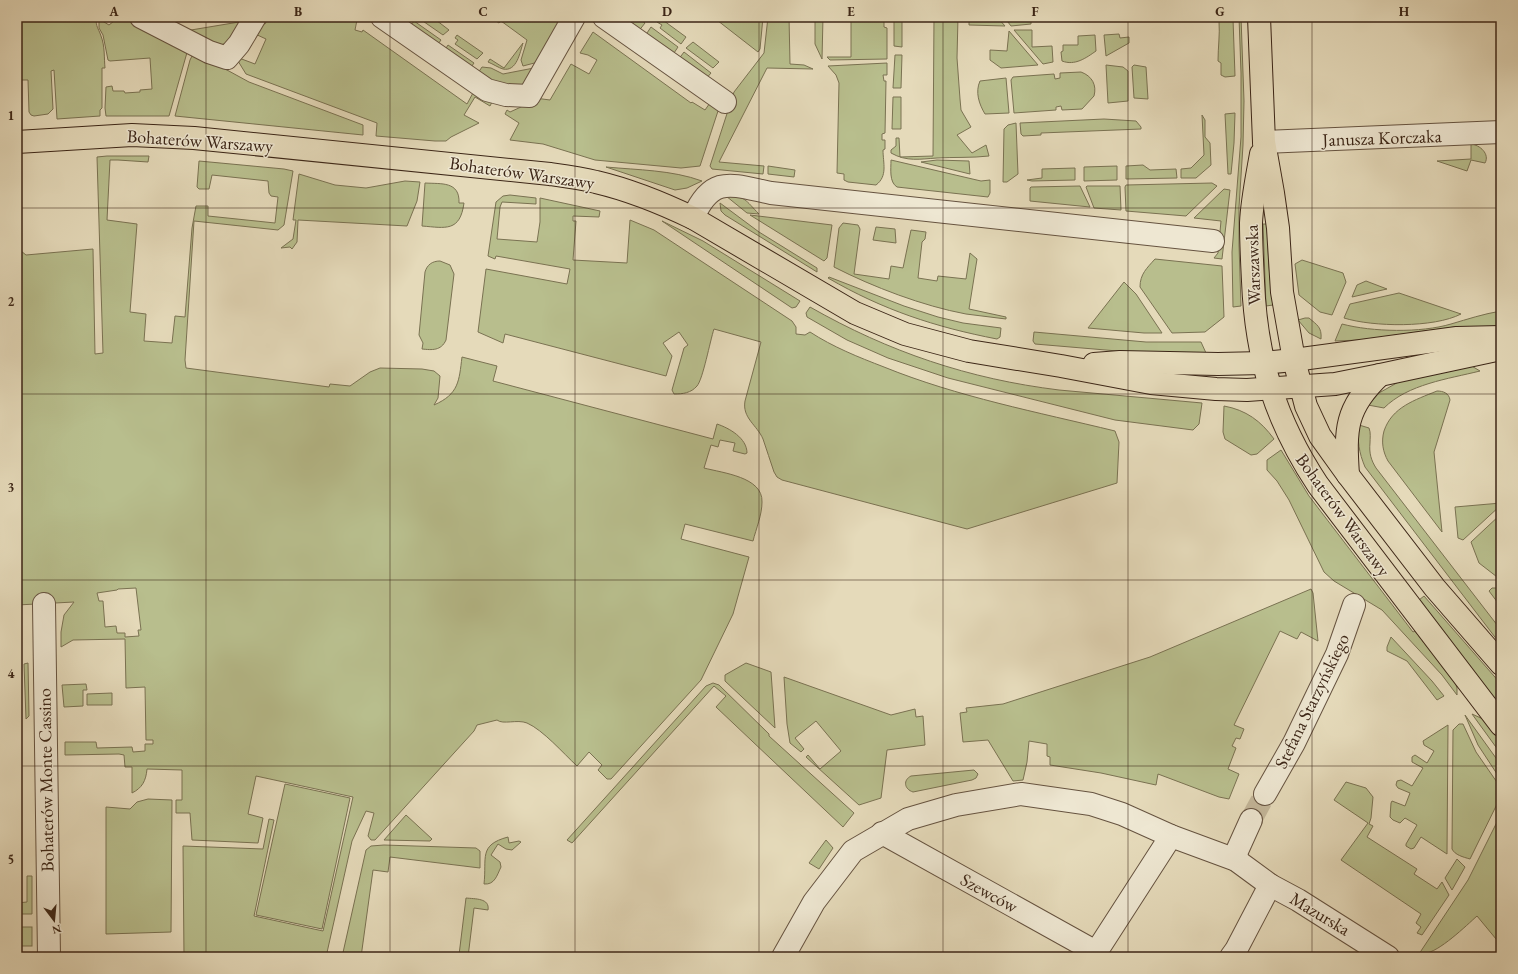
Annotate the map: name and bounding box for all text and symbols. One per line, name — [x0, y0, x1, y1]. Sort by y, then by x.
text: A — [108, 3, 119, 20]
text: B — [294, 3, 302, 20]
text: C — [478, 3, 488, 20]
text: D — [662, 3, 672, 20]
text: E — [847, 3, 855, 20]
text: F — [1031, 3, 1039, 20]
text: G — [1215, 3, 1225, 20]
text: H — [1399, 3, 1410, 20]
text: 1 — [8, 107, 15, 124]
street label: Bohaterów Warszawy — [126, 124, 274, 157]
street label: Janusza Korczaka — [1320, 124, 1443, 151]
street label: Bohaterów Warszawy — [448, 151, 596, 194]
street label: Warszawska — [1240, 223, 1265, 306]
text: 2 — [8, 293, 15, 310]
street label: Bohaterów Warszawy — [1291, 449, 1396, 581]
text: 3 — [8, 479, 15, 496]
street label: Stefana Starzyńskiego — [1269, 629, 1354, 772]
text: 4 — [8, 665, 15, 682]
street label: Bohaterów Monte Cassino — [32, 688, 59, 872]
text: 5 — [8, 851, 14, 868]
street label: Szewców — [957, 867, 1023, 918]
street label: Mazurska — [1286, 887, 1355, 941]
north arrow — [34, 900, 74, 940]
text: N — [50, 922, 63, 938]

